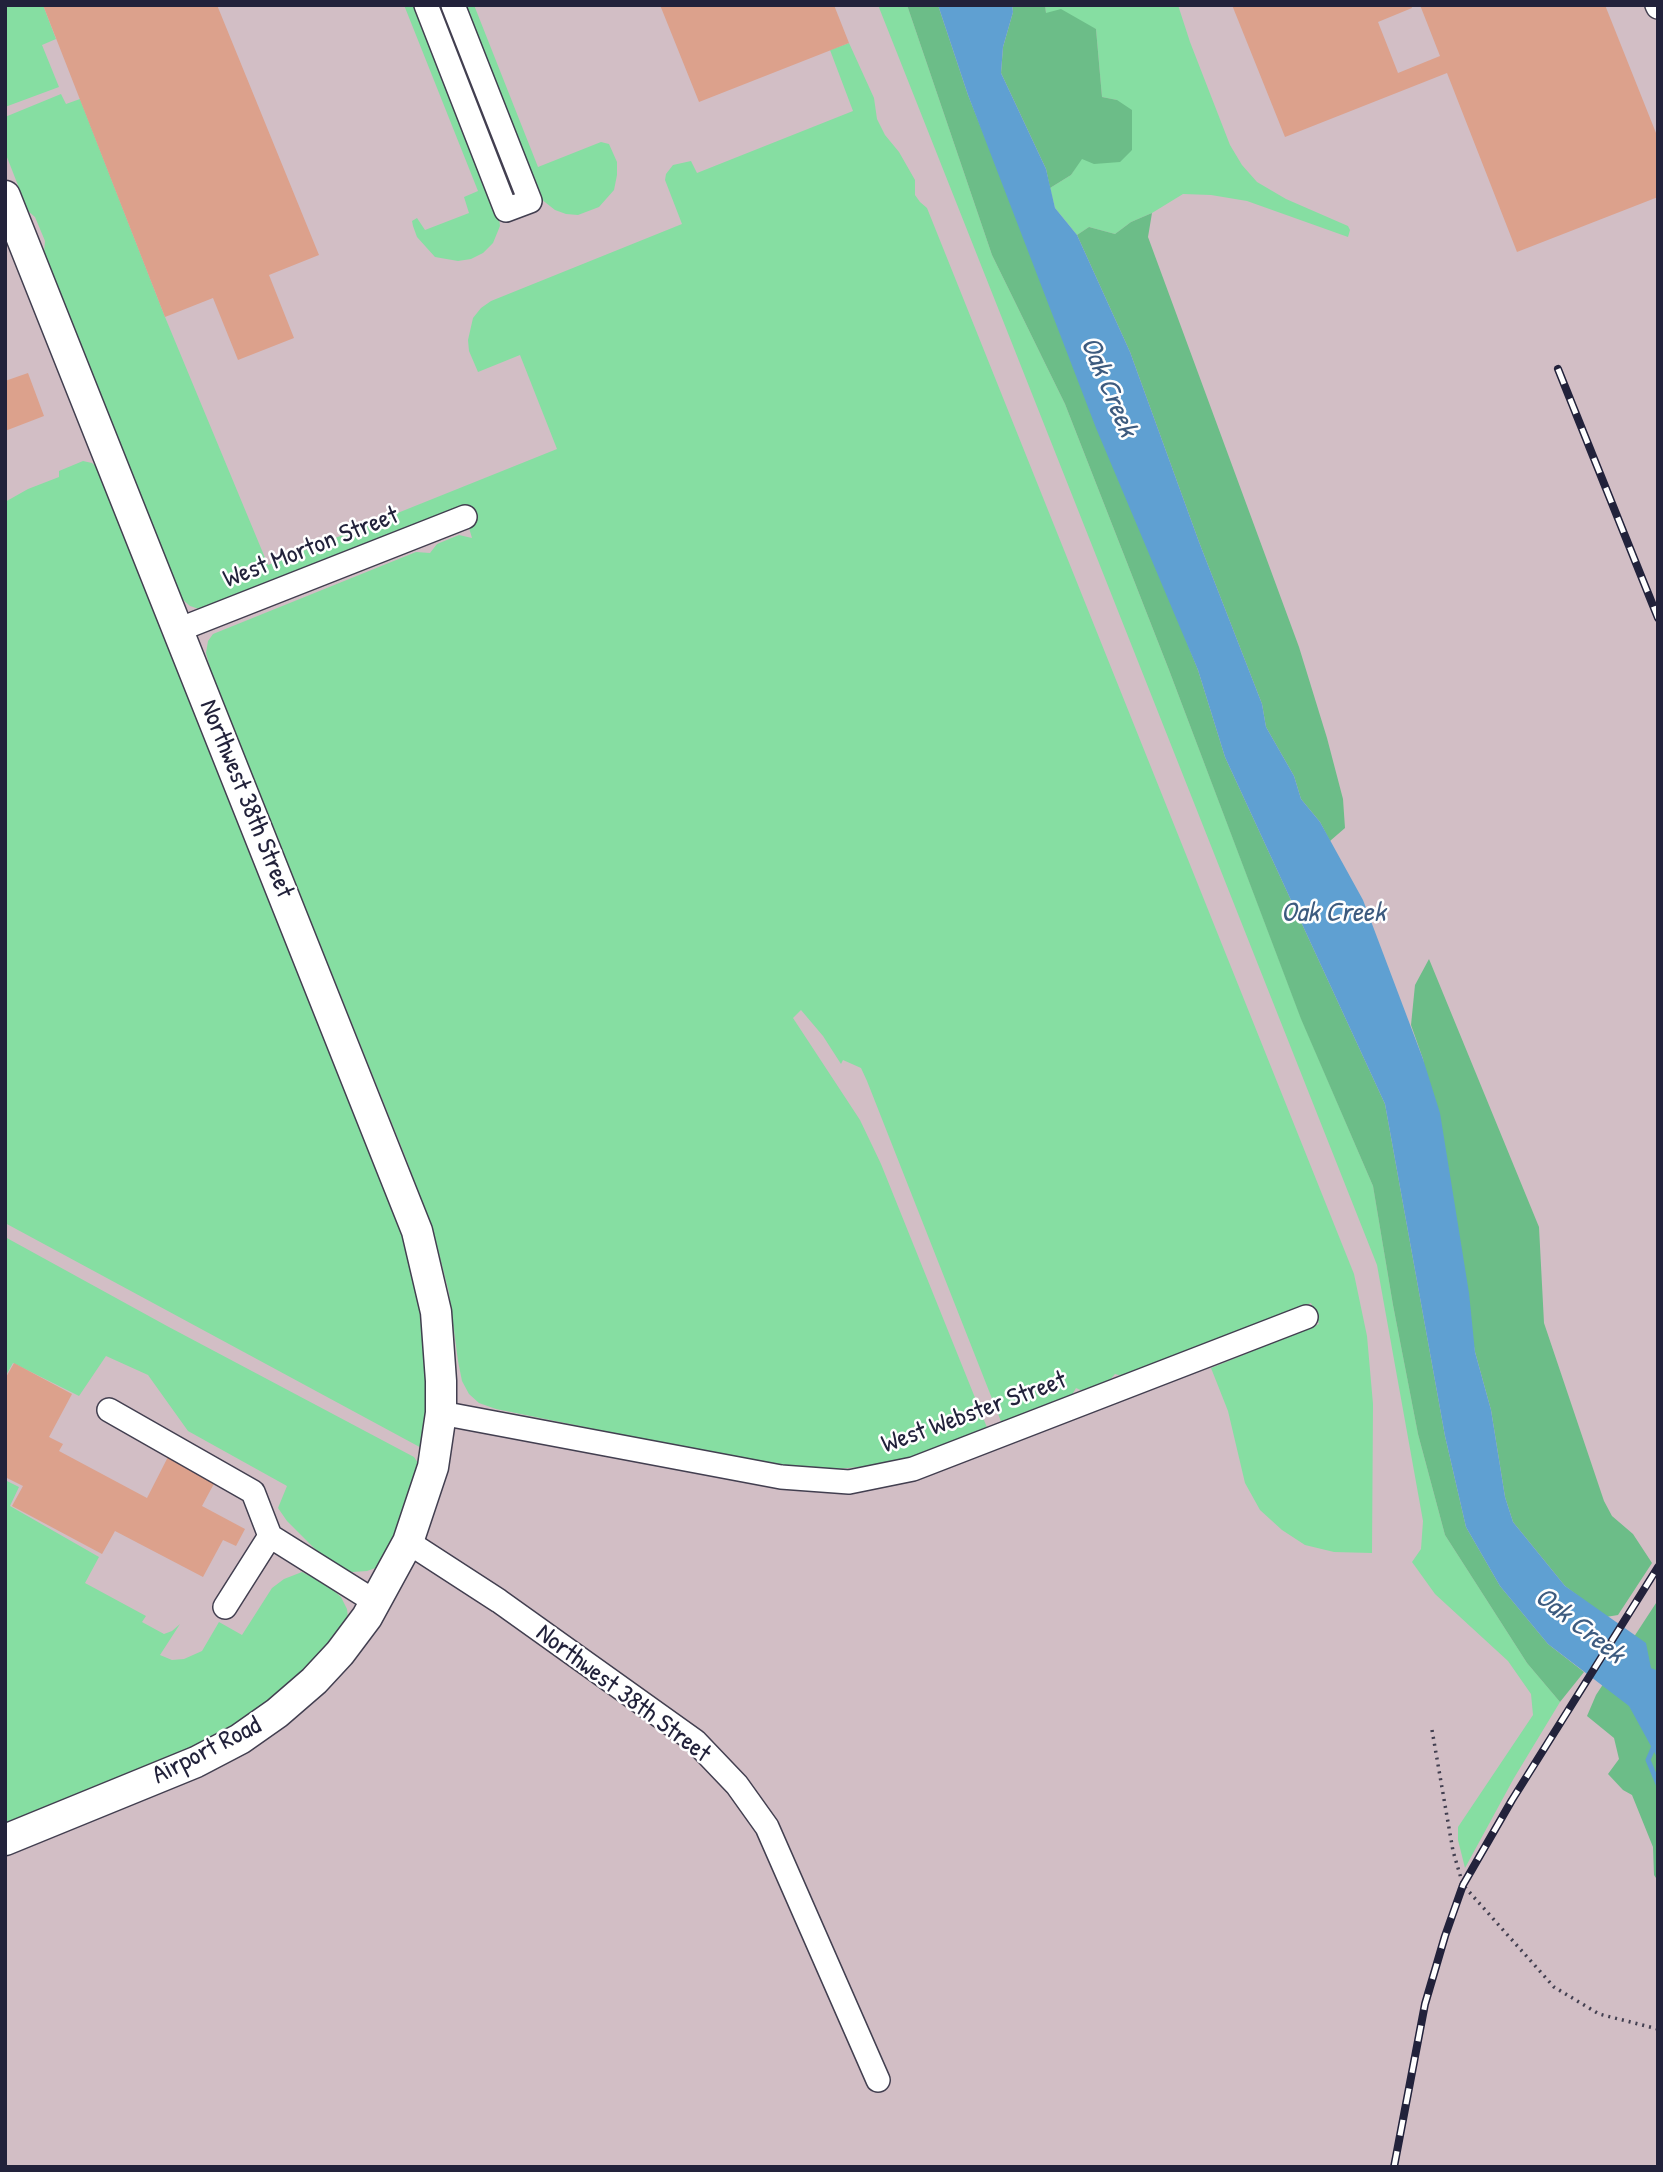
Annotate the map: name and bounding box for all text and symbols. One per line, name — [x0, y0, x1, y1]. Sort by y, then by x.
water label: Oak Creek — [1072, 332, 1144, 442]
street label: West Morton Street — [219, 500, 403, 596]
street label: Northwest 38th Street — [192, 695, 300, 903]
water label: Oak Creek — [1281, 897, 1385, 931]
street label: West Webster Street — [877, 1365, 1071, 1461]
water label: Oak Creek — [1527, 1581, 1631, 1671]
street label: Northwest 38th Street — [529, 1618, 717, 1770]
street label: Airport Road — [147, 1710, 267, 1792]

